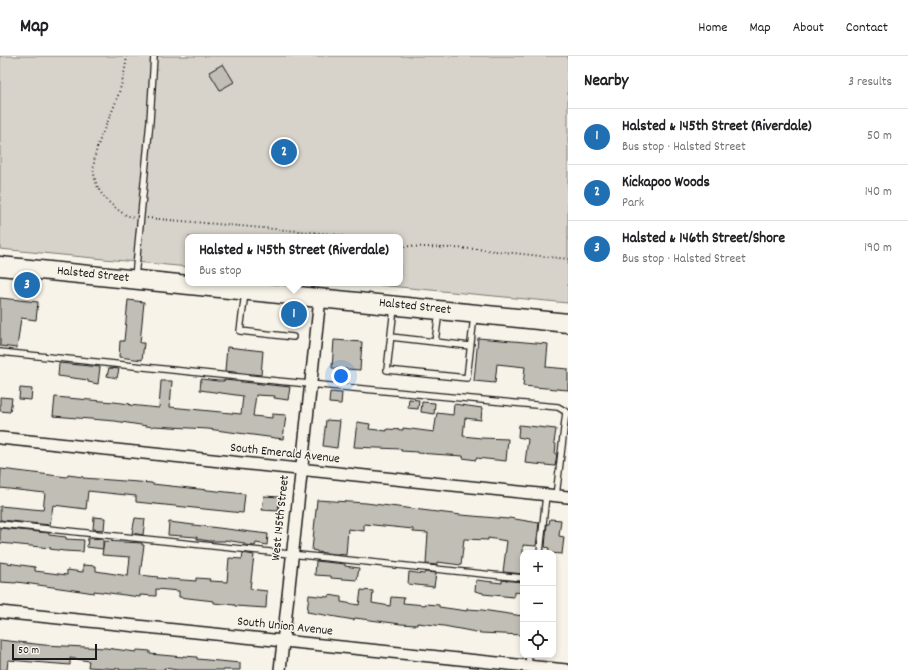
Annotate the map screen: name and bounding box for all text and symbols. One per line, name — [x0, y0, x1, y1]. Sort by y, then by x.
text: Map — [20, 14, 49, 41]
text: Home — [698, 18, 727, 38]
text: Map — [749, 18, 771, 38]
text: About — [793, 18, 824, 38]
text: Contact — [846, 18, 888, 38]
text: Nearby — [584, 70, 628, 94]
text: 3 results — [848, 73, 892, 92]
text: Halsted & 145th Street (Riverdale) — [622, 116, 812, 138]
text: 1 — [596, 127, 598, 146]
text: 50 m — [867, 127, 892, 146]
pin: 2 — [271, 137, 297, 167]
text: Bus stop · Halsted Street — [622, 138, 746, 157]
text: Kickapoo Woods — [622, 172, 710, 194]
text: 2 — [594, 183, 600, 202]
text: 140 m — [865, 183, 892, 202]
text: Park — [622, 194, 644, 213]
text: Halsted & 146th Street/Shore — [622, 228, 785, 250]
popup — [185, 234, 403, 286]
text: 3 — [594, 239, 600, 258]
text: 190 m — [864, 239, 892, 258]
text: Halsted & 145th Street (Riverdale) — [199, 240, 389, 262]
text: Bus stop · Halsted Street — [622, 250, 746, 269]
street label: Halsted Street — [56, 262, 130, 288]
text: Bus stop — [199, 262, 241, 281]
pin: 3 — [14, 270, 40, 300]
street label: Halsted Street — [378, 294, 452, 320]
pin: 1 — [281, 299, 307, 329]
your location — [331, 366, 351, 386]
street label: South Emerald Avenue — [229, 439, 341, 469]
street label: West 145th Street — [267, 474, 295, 562]
map controls — [520, 550, 556, 658]
button: + — [520, 550, 556, 586]
button: − — [520, 586, 556, 622]
street label: South Union Avenue — [236, 613, 334, 641]
button: locate — [520, 622, 556, 658]
scale bar — [12, 642, 97, 661]
text: 50 m — [18, 643, 39, 659]

